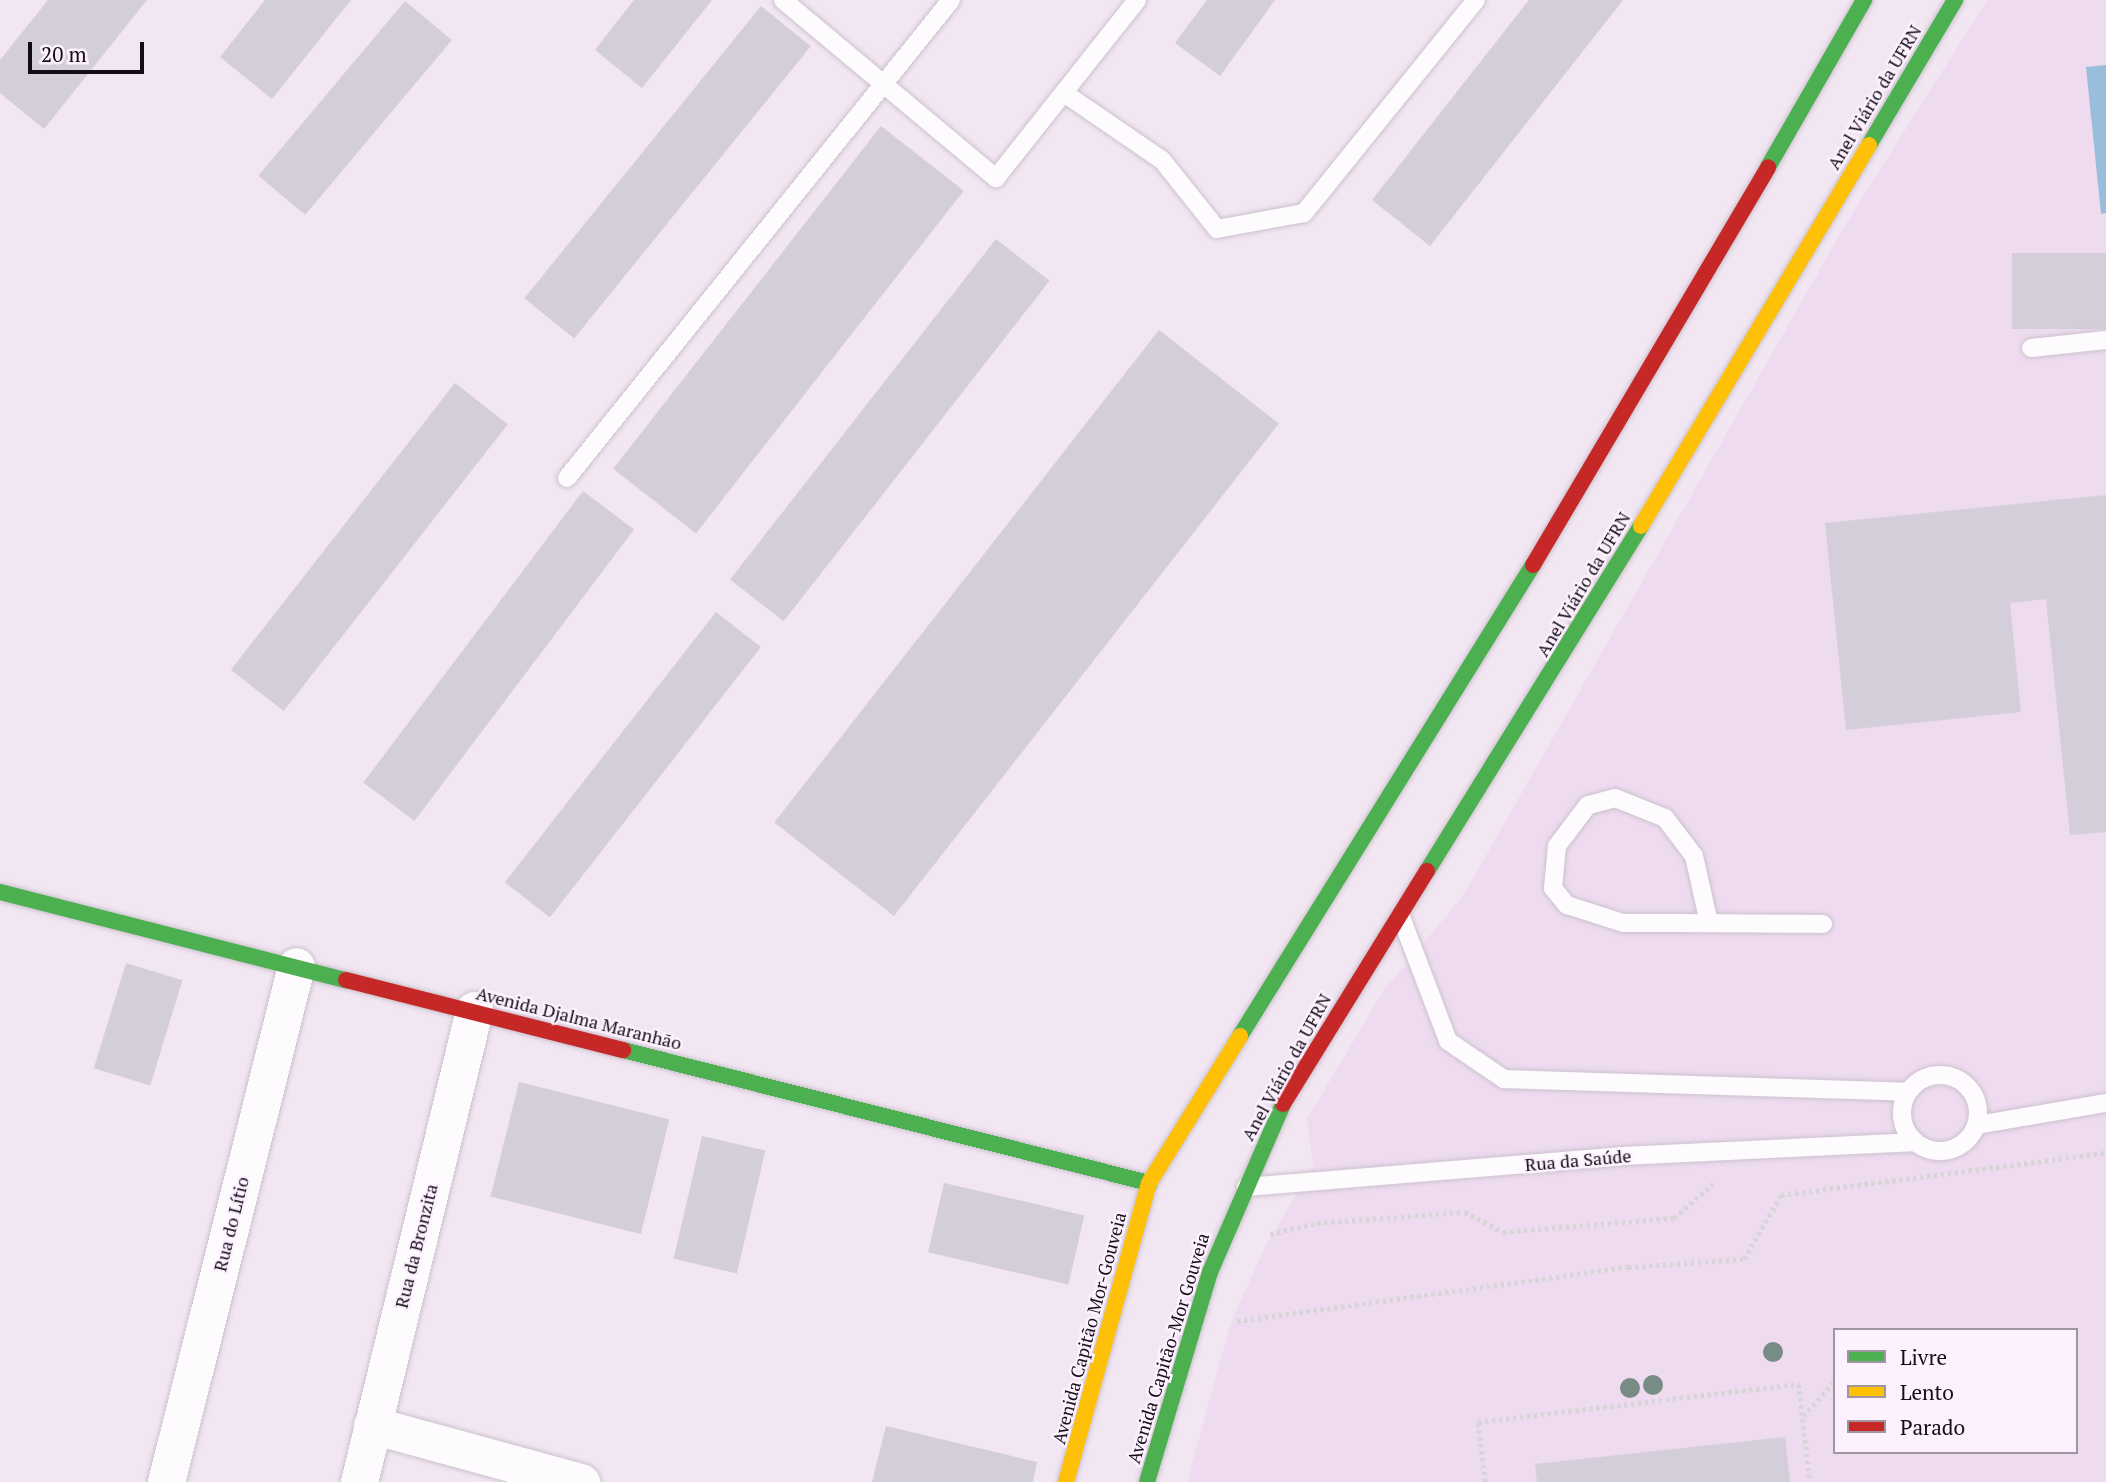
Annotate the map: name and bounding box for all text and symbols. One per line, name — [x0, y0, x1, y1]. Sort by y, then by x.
street label: Anel Viário da UFRN — [1822, 21, 1926, 173]
scale bar — [32, 28, 147, 72]
text: 20 m — [41, 40, 87, 68]
street label: Anel Viário da UFRN — [1531, 508, 1635, 660]
street label: Avenida Djalma Maranhão — [474, 982, 684, 1054]
street label: Anel Viário da UFRN — [1236, 989, 1336, 1145]
street label: Rua da Saúde — [1524, 1145, 1632, 1175]
street label: Rua do Lítio — [209, 1174, 253, 1274]
street label: Rua da Bronzita — [390, 1182, 442, 1310]
street label: Avenida Capitão Mor-Gouveia — [1048, 1210, 1130, 1446]
street label: Avenida Capitão-Mor Gouveia — [1123, 1230, 1213, 1466]
legend — [1833, 1328, 2078, 1454]
text: Livre — [1900, 1343, 1947, 1371]
text: Lento — [1900, 1378, 1954, 1406]
text: Parado — [1900, 1413, 1965, 1441]

